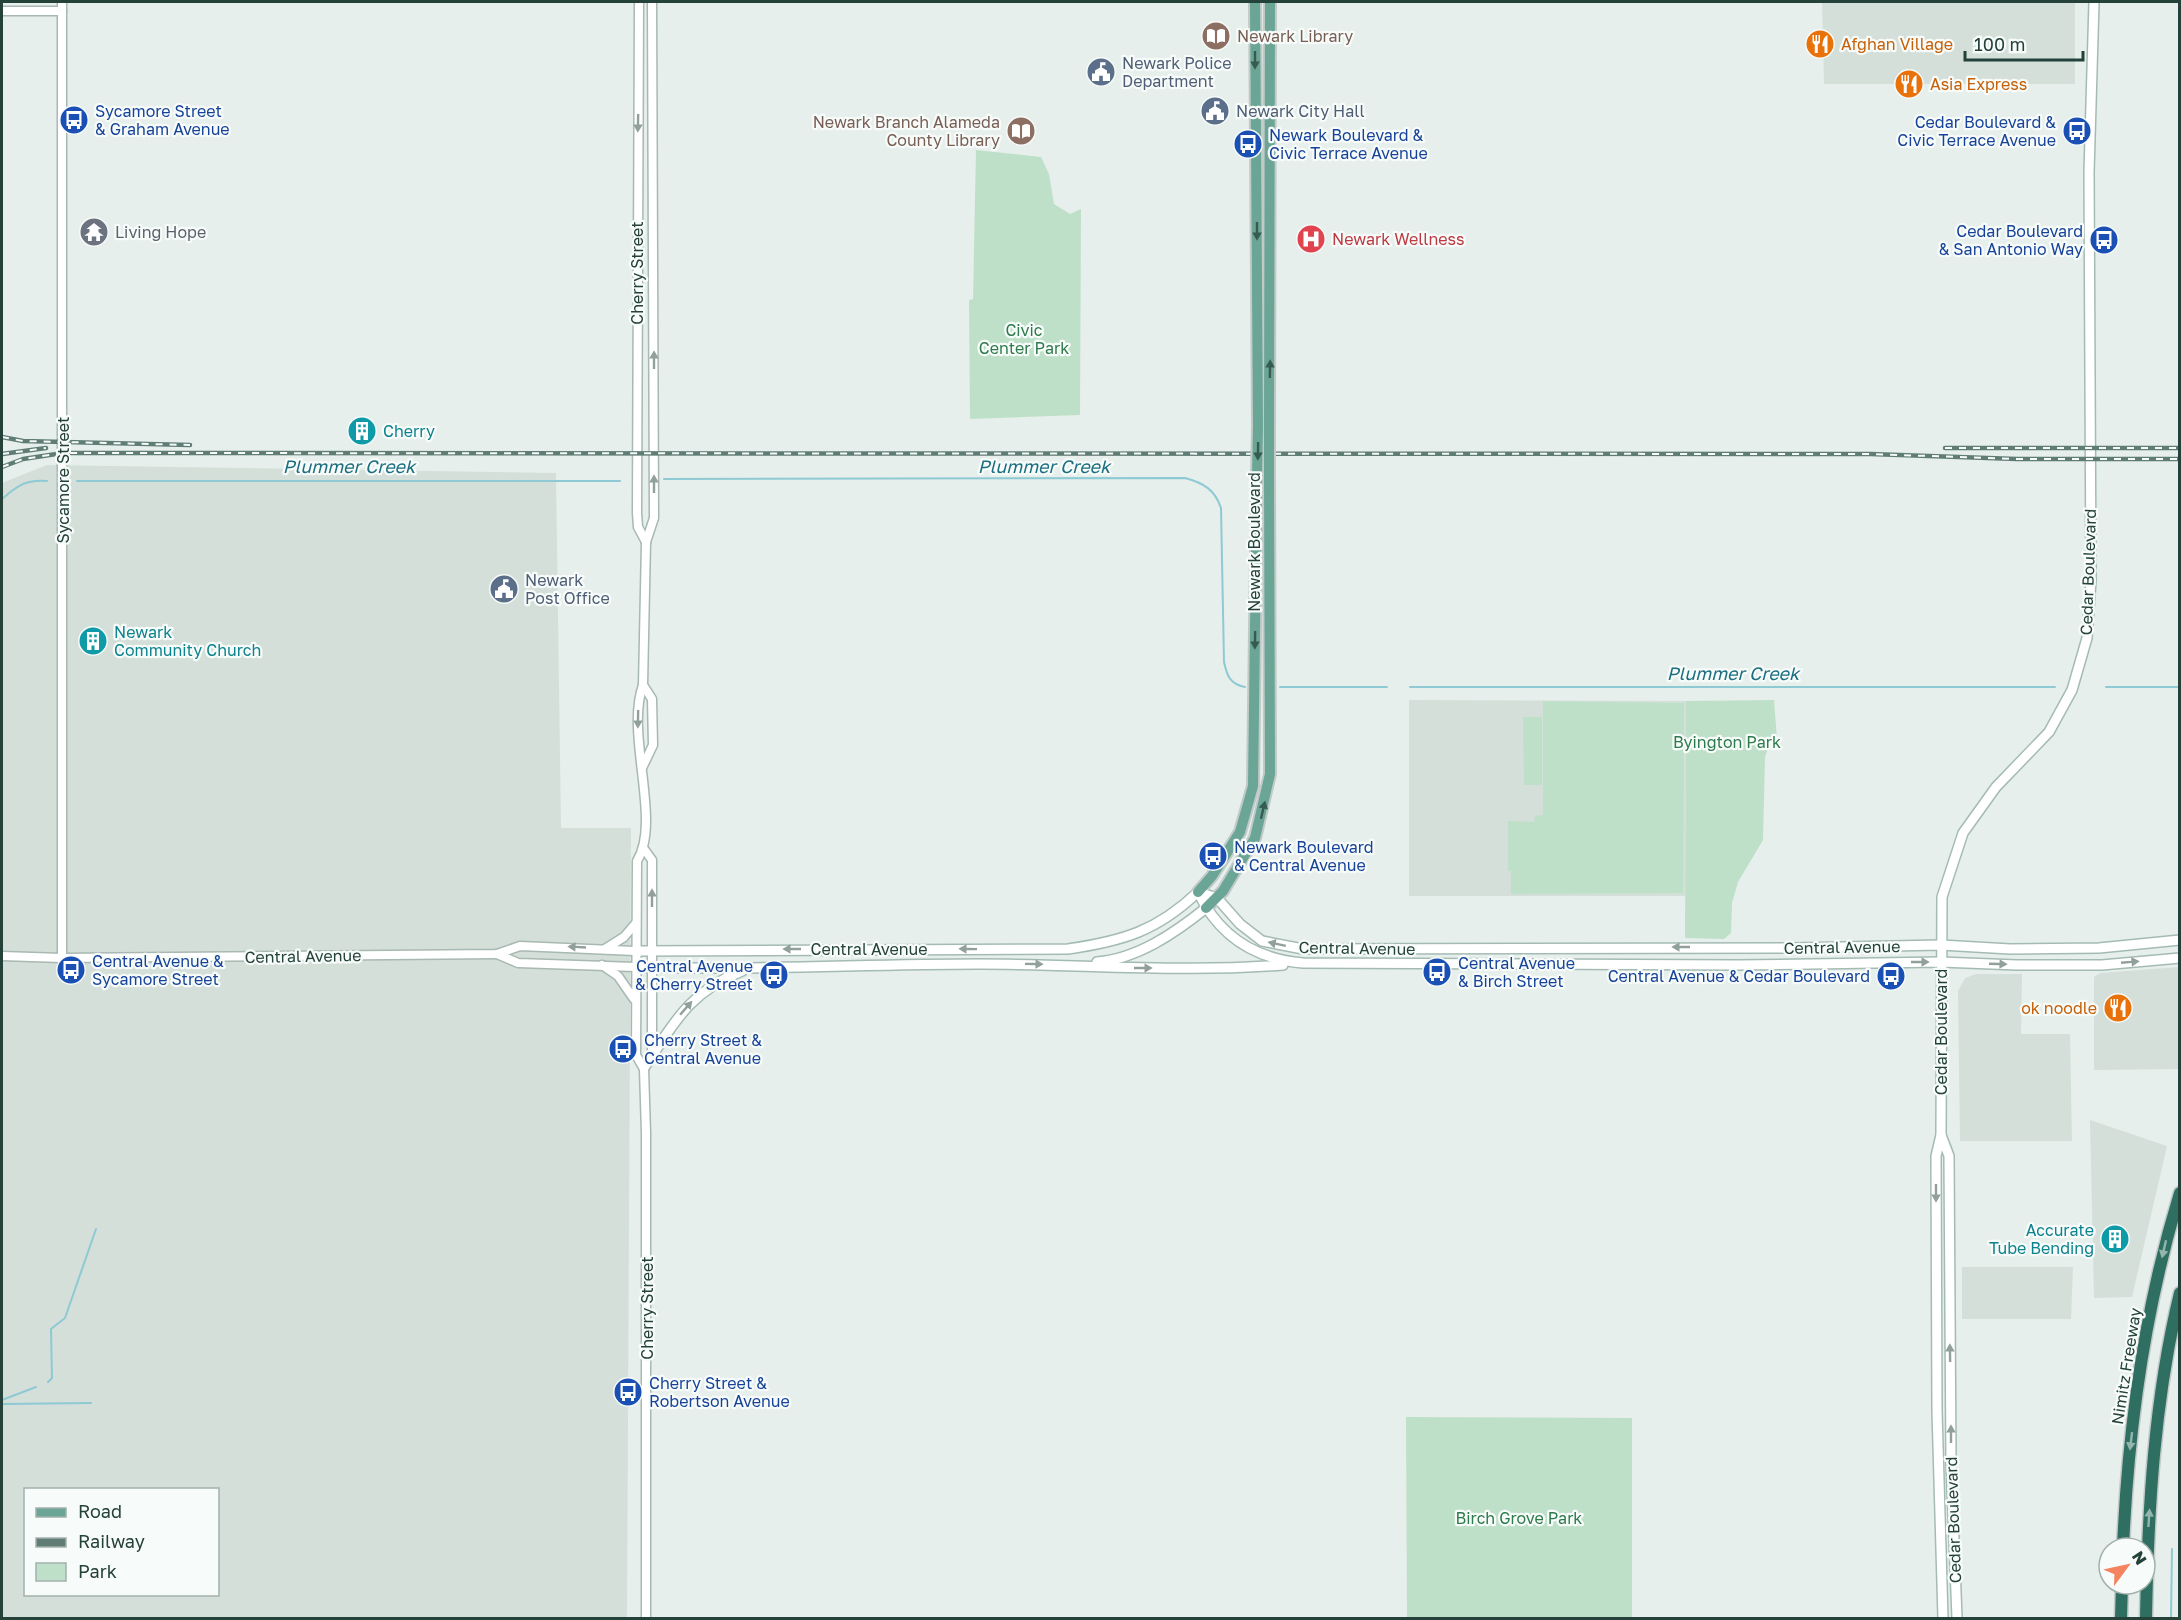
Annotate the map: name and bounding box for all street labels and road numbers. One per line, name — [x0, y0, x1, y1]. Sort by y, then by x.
street label: Cherry Street — [627, 221, 647, 325]
street label: Sycamore Street — [53, 417, 73, 543]
street label: Newark Boulevard — [1244, 472, 1264, 612]
street label: Cedar Boulevard — [2076, 508, 2100, 636]
street label: Central Avenue — [1783, 936, 1901, 958]
street label: Central Avenue — [1298, 937, 1416, 959]
street label: Central Avenue — [811, 939, 927, 959]
street label: Central Avenue — [244, 945, 362, 967]
street label: Cedar Boulevard — [1931, 969, 1951, 1095]
street label: Cherry Street — [637, 1256, 657, 1360]
street label: Nimitz Freeway — [2107, 1306, 2145, 1426]
street label: Cedar Boulevard — [1941, 1456, 1965, 1584]

